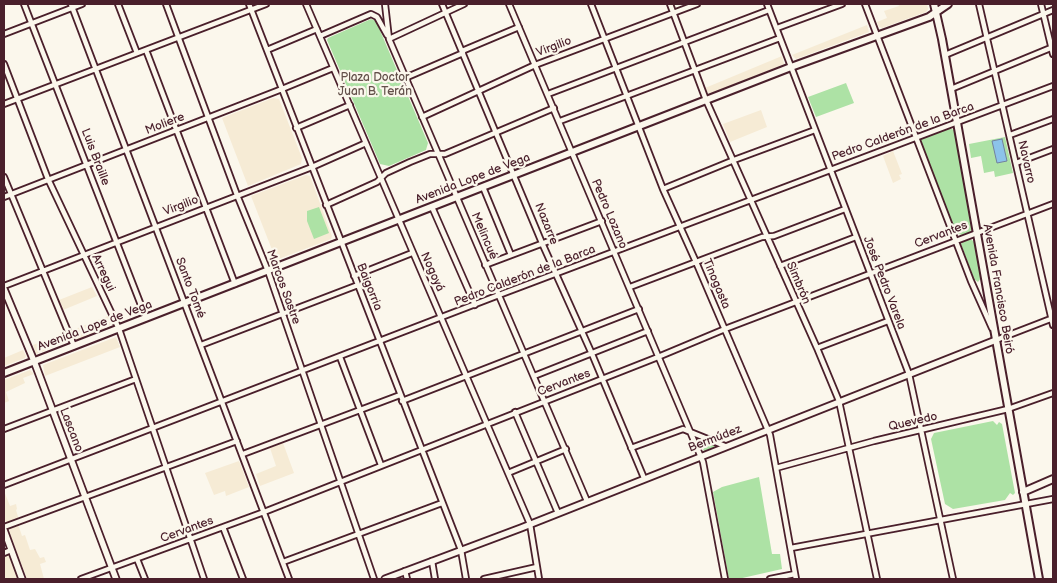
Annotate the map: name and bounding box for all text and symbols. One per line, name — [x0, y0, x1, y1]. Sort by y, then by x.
street label: Virgilio — [534, 34, 574, 60]
park label: Plaza Doctor Juan B. Terán — [338, 71, 412, 99]
street label: Pedro Calderón de la Barca — [830, 100, 976, 164]
street label: Moliere — [143, 110, 187, 138]
street label: Luis Braille — [78, 126, 112, 188]
street label: Navarro — [1014, 139, 1038, 185]
street label: Avenida Lope de Vega — [414, 151, 532, 207]
street label: Pedro Lozano — [588, 177, 630, 251]
street label: Virgilio — [161, 193, 201, 219]
street label: Nazarre — [531, 201, 561, 247]
street label: Melincué — [468, 210, 500, 262]
street label: Cervantes — [912, 218, 970, 252]
street label: Avenida Francisco Beiró — [979, 223, 1017, 355]
street label: José Pedro Varela — [860, 235, 908, 331]
street label: Pedro Calderón de la Barca — [452, 242, 598, 310]
street label: Marcos Sastre — [263, 248, 303, 326]
street label: Nogoyá — [417, 250, 447, 294]
street label: Arregui — [88, 252, 118, 294]
street label: Santo Tomé — [172, 255, 208, 321]
street label: Tinogasta — [699, 257, 733, 311]
street label: Simbrón — [783, 260, 813, 306]
street label: Baigorria — [353, 261, 385, 313]
street label: Avenida Lope de Vega — [36, 298, 154, 354]
street label: Cervantes — [535, 366, 593, 400]
street label: Lascano — [56, 406, 86, 454]
street label: Quevedo — [887, 409, 939, 435]
street label: Bermúdez — [686, 422, 744, 456]
street label: Cervantes — [158, 514, 216, 546]

